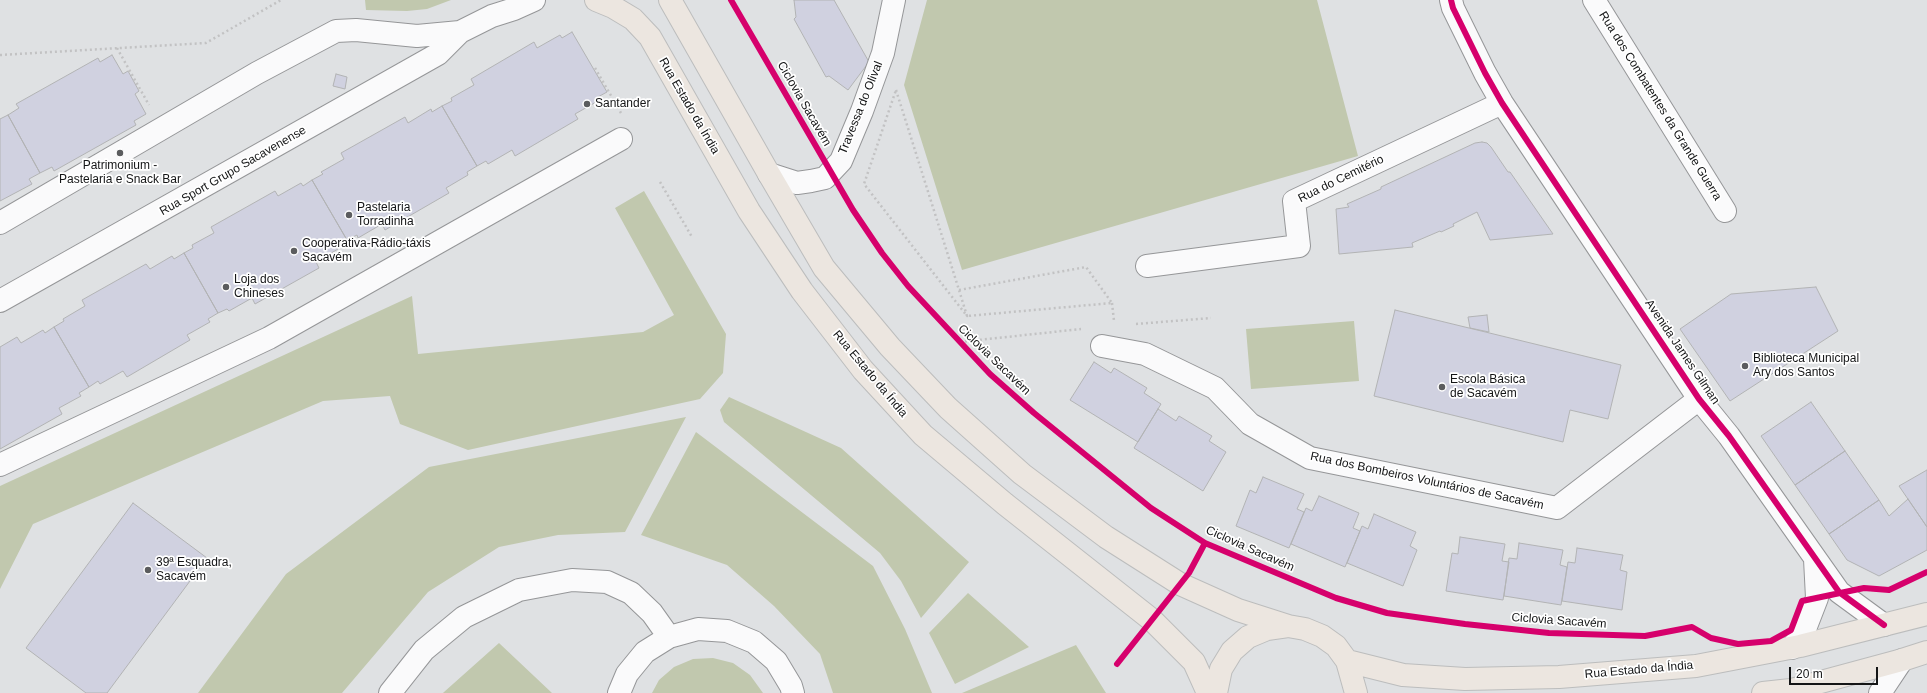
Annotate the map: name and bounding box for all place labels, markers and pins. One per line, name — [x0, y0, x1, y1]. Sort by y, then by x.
place label: Santander — [595, 97, 650, 111]
marker: Santander — [582, 99, 592, 109]
marker: Patrimonium - Pastelaria e Snack Bar — [115, 148, 125, 158]
place label: Patrimonium - Pastelaria e Snack Bar — [59, 159, 181, 187]
place label: Pastelaria Torradinha — [357, 201, 414, 229]
marker: Pastelaria Torradinha — [344, 210, 354, 220]
place label: Cooperativa-Rádio-táxis Sacavém — [302, 237, 431, 265]
marker: Cooperativa-Rádio-táxis Sacavém — [289, 246, 299, 256]
place label: Loja dos Chineses — [234, 273, 284, 301]
marker: Loja dos Chineses — [221, 282, 231, 292]
place label: Biblioteca Municipal Ary dos Santos — [1753, 352, 1859, 380]
marker: Biblioteca Municipal Ary dos Santos — [1740, 361, 1750, 371]
place label: Escola Básica de Sacavém — [1450, 373, 1525, 401]
marker: Escola Básica de Sacavém — [1437, 382, 1447, 392]
place label: 39ª Esquadra, Sacavém — [156, 556, 232, 584]
marker: 39ª Esquadra, Sacavém — [143, 565, 153, 575]

